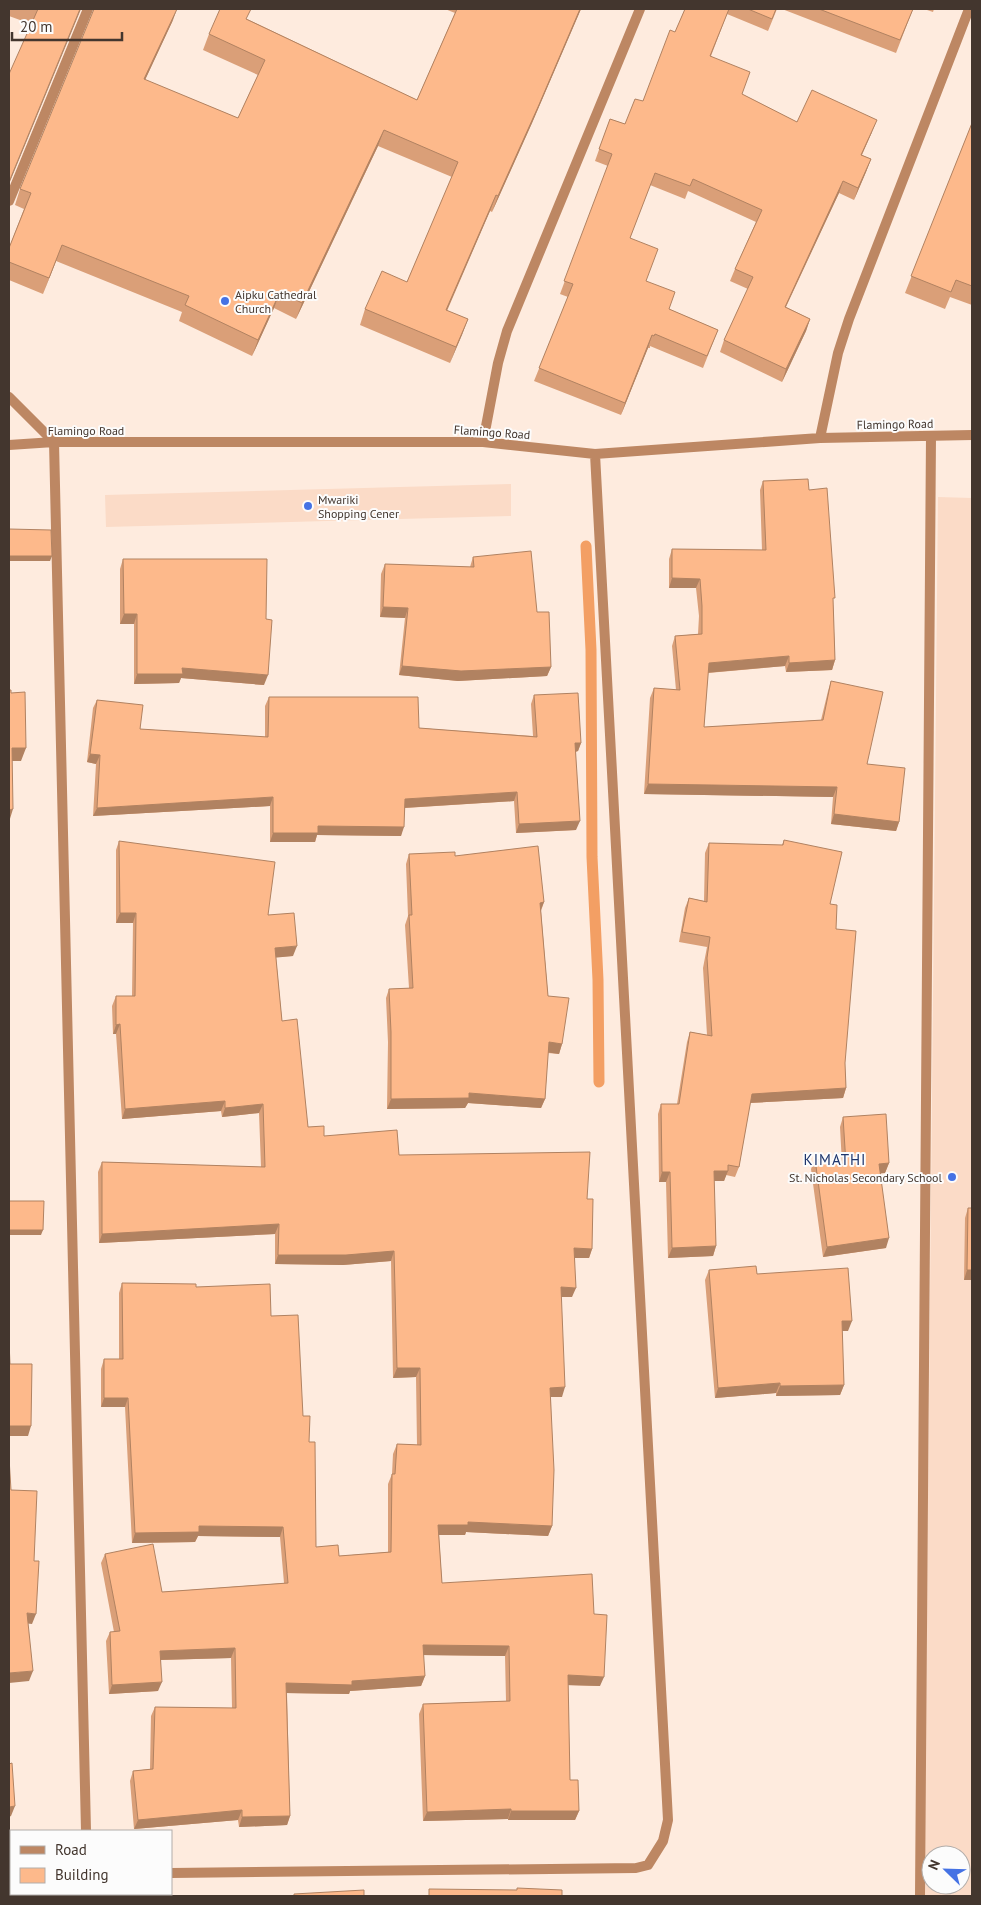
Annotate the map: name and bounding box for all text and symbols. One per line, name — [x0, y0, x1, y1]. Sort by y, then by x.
scale bar — [12, 10, 122, 42]
text: 20 m — [20, 17, 53, 36]
place label: Aipku Cathedral Church — [235, 287, 317, 316]
marker: Aipku Cathedral Church — [219, 295, 231, 307]
street label: Flamingo Road — [857, 416, 933, 432]
street label: Flamingo Road — [453, 422, 531, 442]
street label: Flamingo Road — [48, 423, 124, 438]
place label: Mwariki Shopping Cener — [318, 492, 399, 521]
marker: Mwariki Shopping Cener — [302, 500, 314, 512]
district label: KIMATHI — [804, 1150, 866, 1169]
place label: St. Nicholas Secondary School — [789, 1170, 942, 1185]
marker: St. Nicholas Secondary School — [946, 1171, 958, 1183]
legend — [10, 1830, 172, 1895]
text: Road — [55, 1840, 87, 1859]
north arrow — [921, 1845, 971, 1895]
text: N — [924, 1857, 944, 1873]
text: Building — [55, 1865, 109, 1884]

